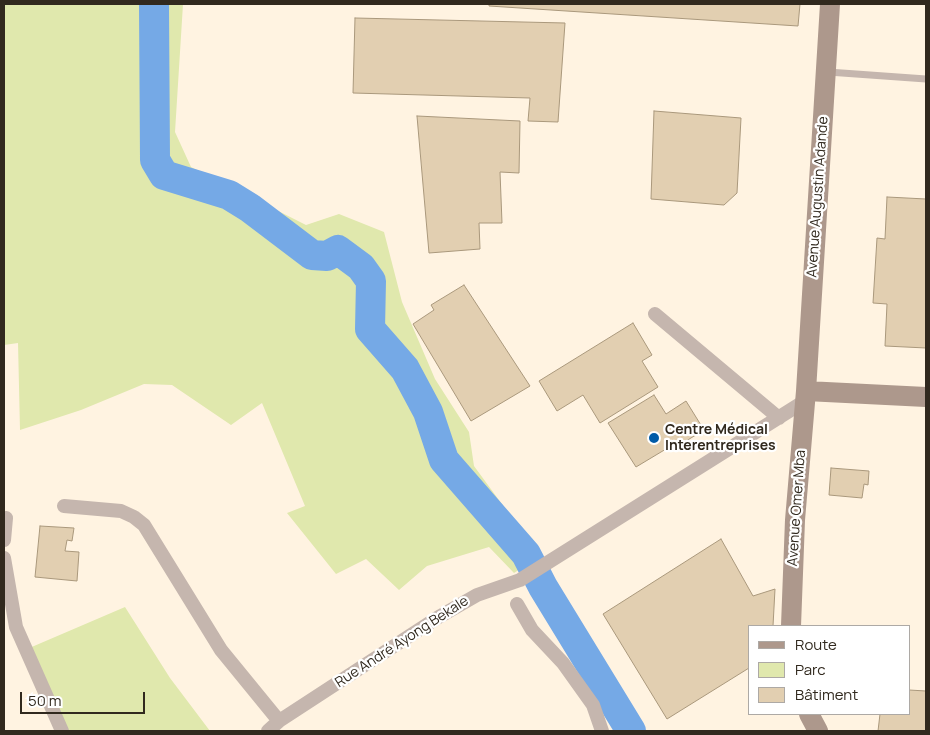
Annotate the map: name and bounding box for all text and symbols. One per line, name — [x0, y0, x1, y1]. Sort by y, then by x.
street label: Avenue Augustin Adande — [804, 116, 832, 278]
place label: Centre Médical Interentreprises — [665, 422, 776, 454]
marker: Centre Médical Interentreprises — [647, 431, 661, 445]
street label: Avenue Omer Mba — [785, 449, 809, 567]
street label: Rue André Ayong Bekale — [332, 593, 472, 691]
legend — [748, 625, 910, 715]
text: Route — [795, 634, 837, 655]
text: Parc — [795, 659, 826, 680]
scale bar — [22, 682, 148, 714]
text: Bâtiment — [795, 684, 858, 705]
text: 50 m — [28, 690, 62, 711]

